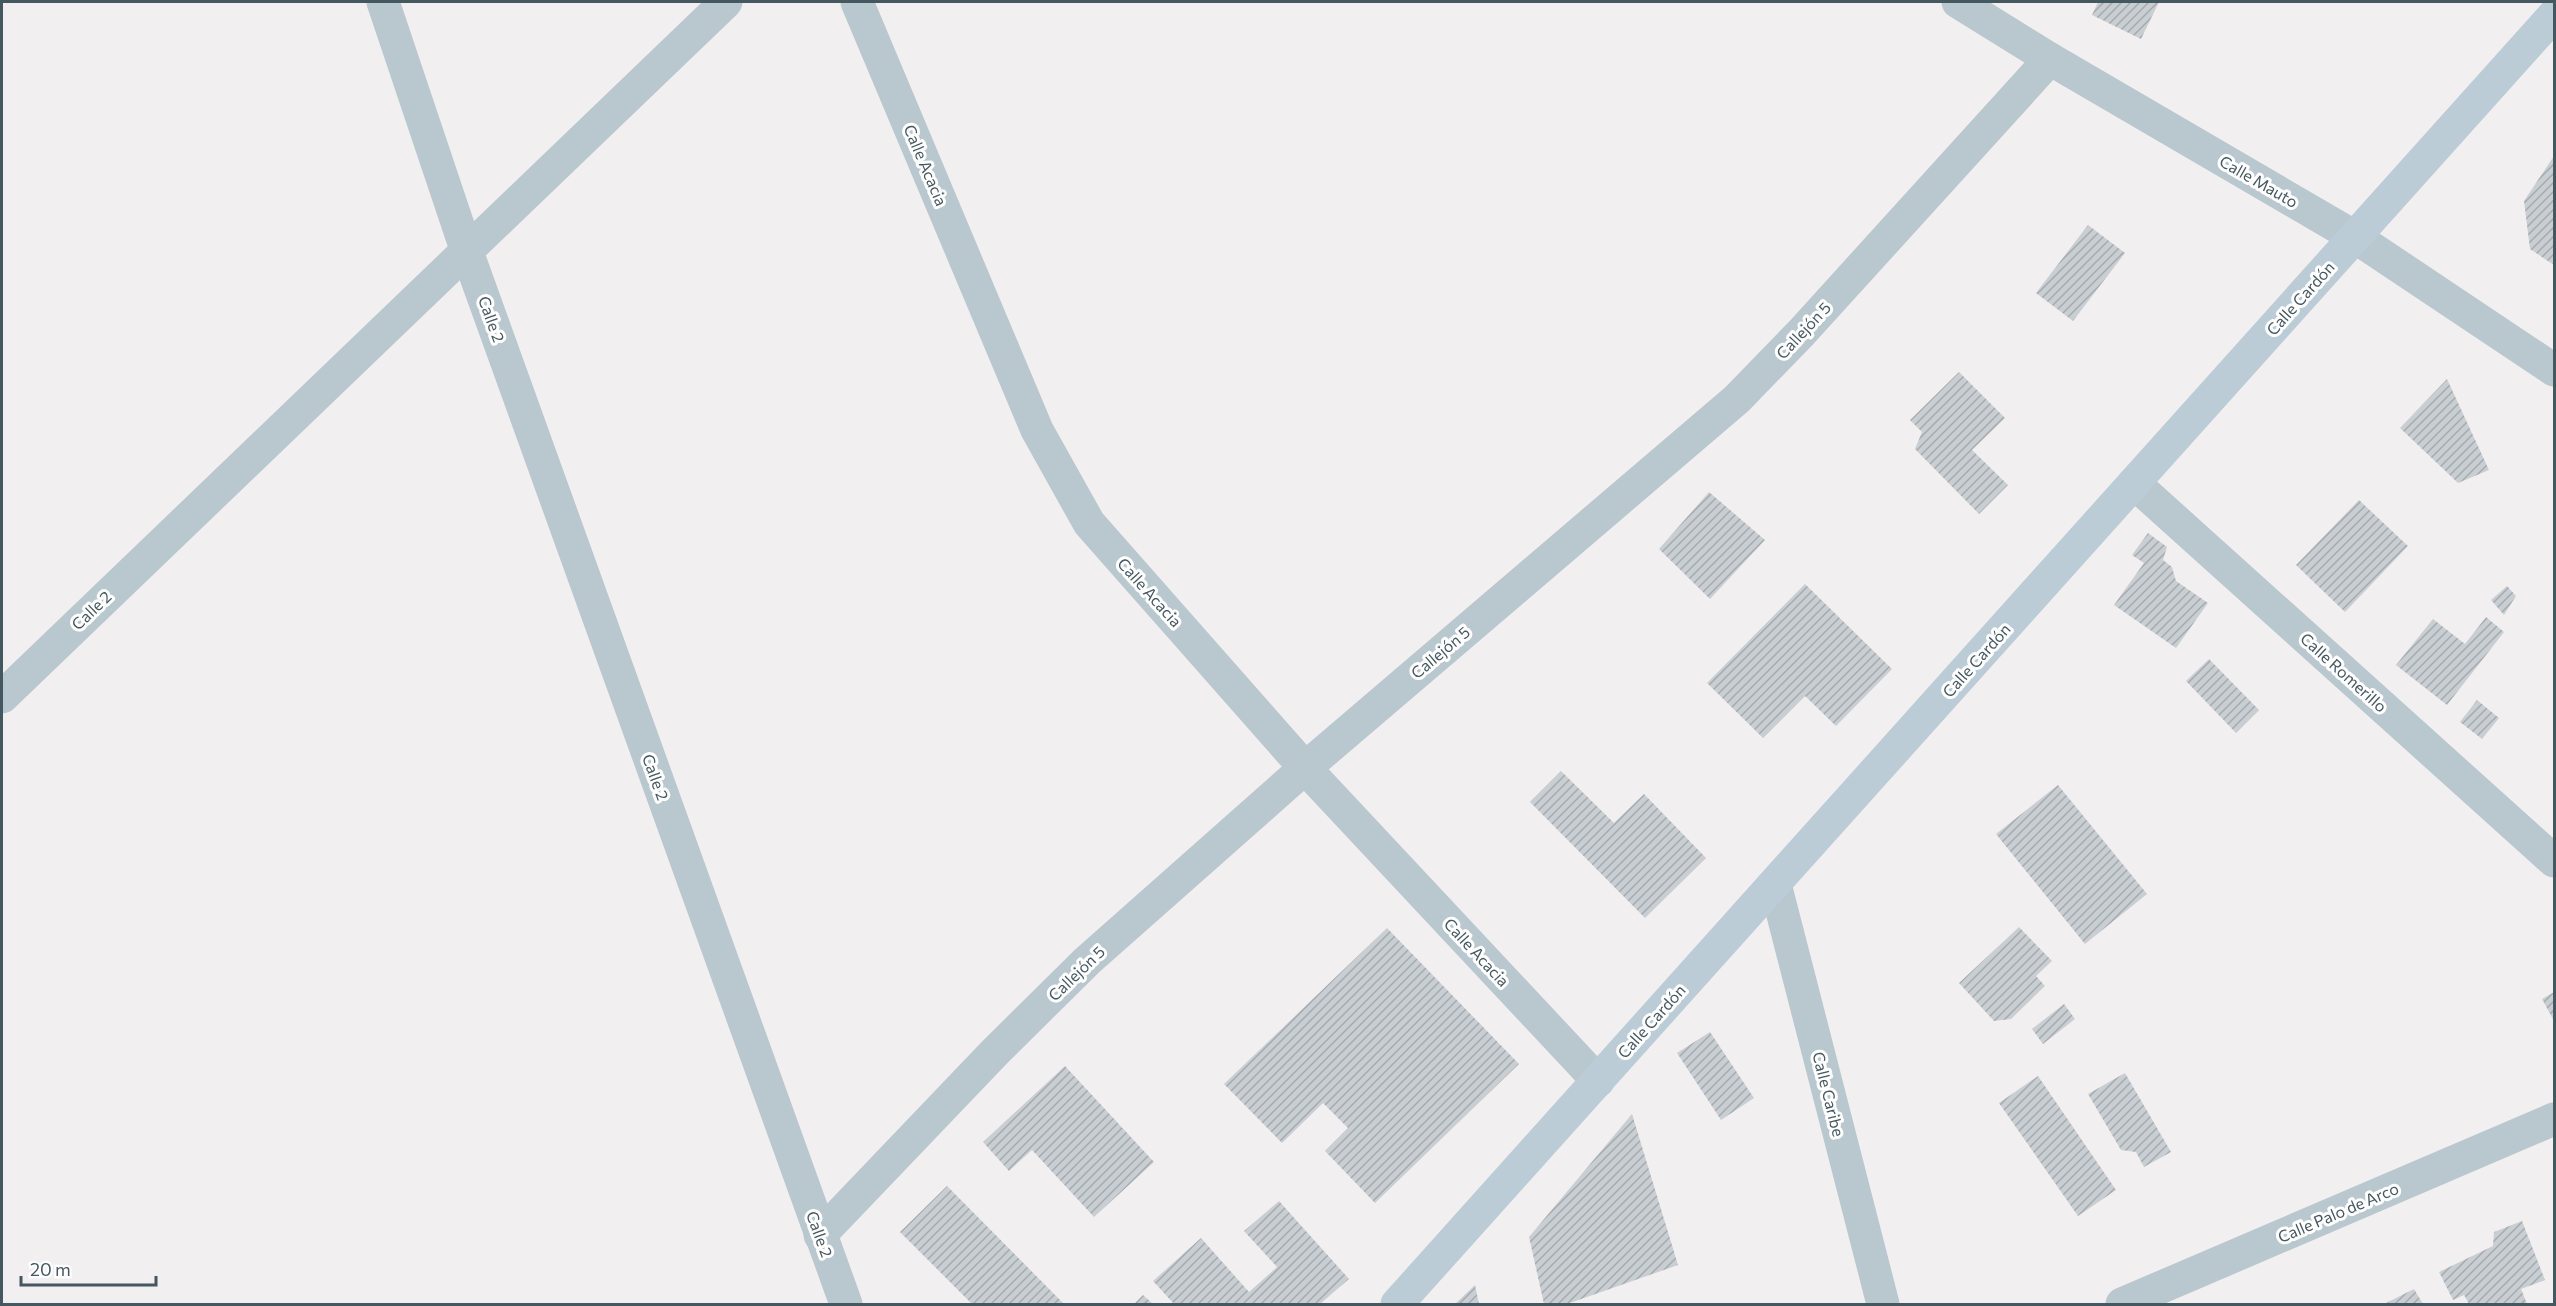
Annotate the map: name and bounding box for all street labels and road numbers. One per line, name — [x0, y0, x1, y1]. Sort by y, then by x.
street label: Calle Acacia — [900, 122, 952, 208]
street label: Calle Mauto — [2216, 151, 2302, 211]
street label: Calle Cardón — [2262, 257, 2338, 339]
street label: Calle 2 — [475, 293, 509, 345]
street label: Callejón 5 — [1772, 298, 1834, 362]
street label: Calle Acacia — [1114, 554, 1186, 630]
street label: Calle 2 — [67, 586, 115, 633]
street label: Calle Cardón — [1938, 619, 2014, 701]
street label: Callejón 5 — [1407, 622, 1473, 682]
street label: Calle Romerillo — [2297, 628, 2391, 716]
street label: Calle 2 — [639, 751, 673, 803]
street label: Calle Acacia — [1441, 914, 1513, 990]
street label: Callejón 5 — [1044, 942, 1108, 1004]
street label: Calle Cardón — [1613, 980, 1689, 1062]
street label: Calle Caribe — [1809, 1050, 1849, 1138]
street label: Calle Palo de Arco — [2275, 1178, 2401, 1246]
street label: Calle 2 — [803, 1208, 837, 1260]

